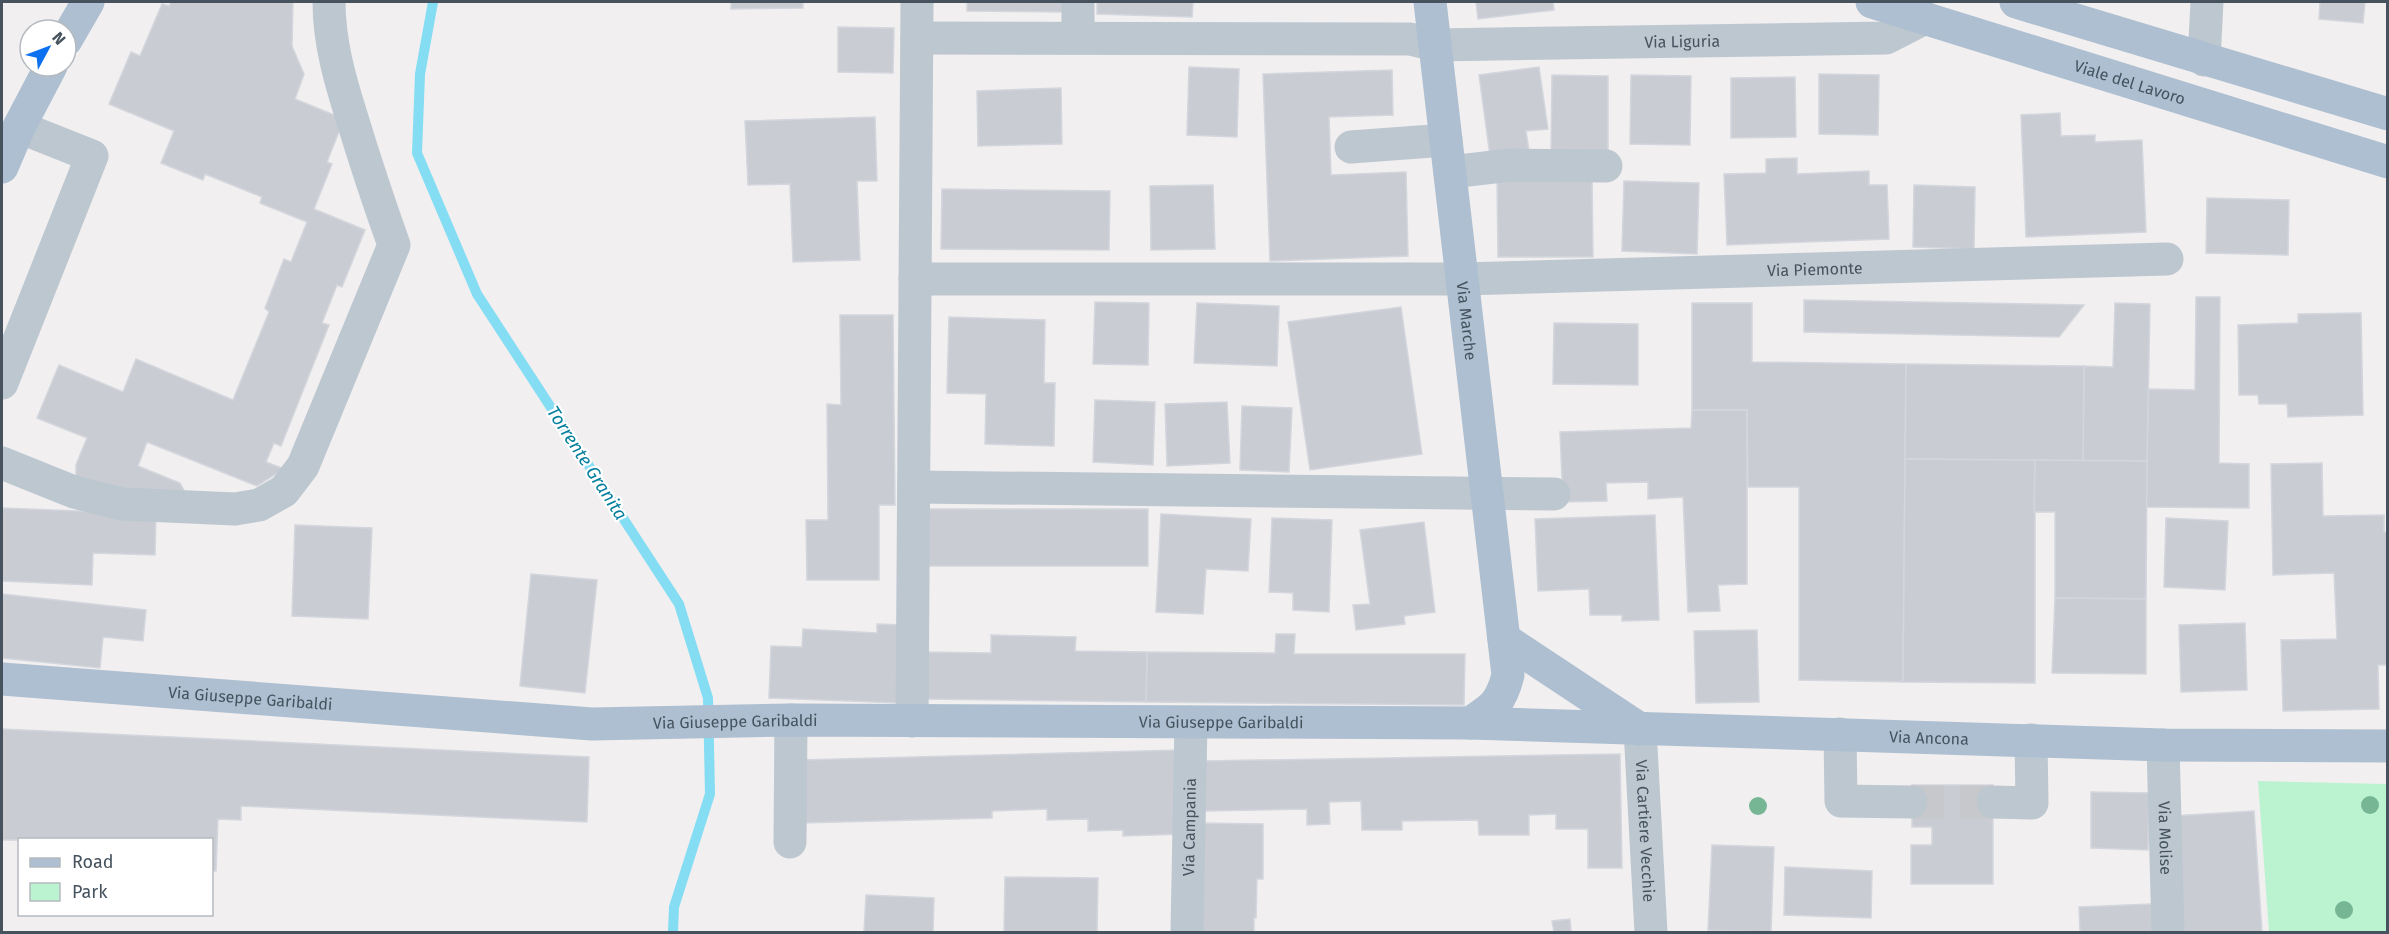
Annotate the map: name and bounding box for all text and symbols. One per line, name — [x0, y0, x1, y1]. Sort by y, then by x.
north arrow — [18, 18, 78, 78]
text: N — [48, 28, 70, 49]
street label: Via Liguria — [1644, 32, 1720, 52]
street label: Viale del Lavoro — [2072, 56, 2188, 109]
street label: Via Piemonte — [1767, 259, 1863, 280]
street label: Via Marche — [1452, 281, 1480, 361]
water label: Torrente Granita — [542, 402, 632, 524]
street label: Via Giuseppe Garibaldi — [167, 683, 333, 714]
street label: Via Giuseppe Garibaldi — [653, 711, 818, 733]
street label: Via Giuseppe Garibaldi — [1139, 713, 1304, 732]
street label: Via Ancona — [1889, 727, 1969, 749]
street label: Via Cartiere Vecchie — [1632, 759, 1658, 903]
street label: Via Campania — [1179, 778, 1200, 876]
street label: Via Molise — [2155, 801, 2175, 875]
legend — [18, 838, 213, 916]
text: Road — [72, 851, 114, 873]
text: Park — [72, 881, 108, 903]

